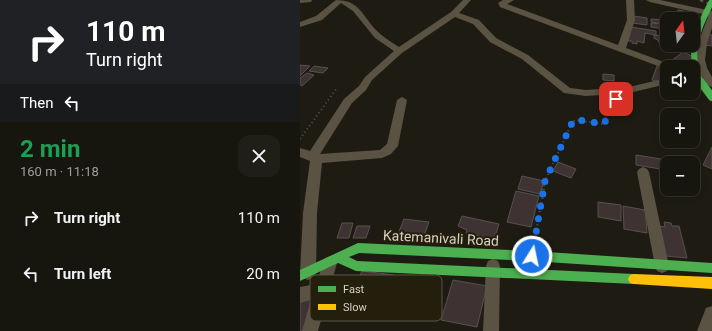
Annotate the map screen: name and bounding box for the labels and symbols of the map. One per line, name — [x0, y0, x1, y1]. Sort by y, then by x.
north arrow — [660, 12, 700, 52]
pin — [599, 82, 633, 116]
street label: Katemanivali Road — [383, 227, 499, 249]
position arrow — [511, 235, 553, 277]
legend — [310, 275, 442, 321]
text: Fast — [343, 283, 365, 296]
text: Slow — [343, 301, 367, 314]

